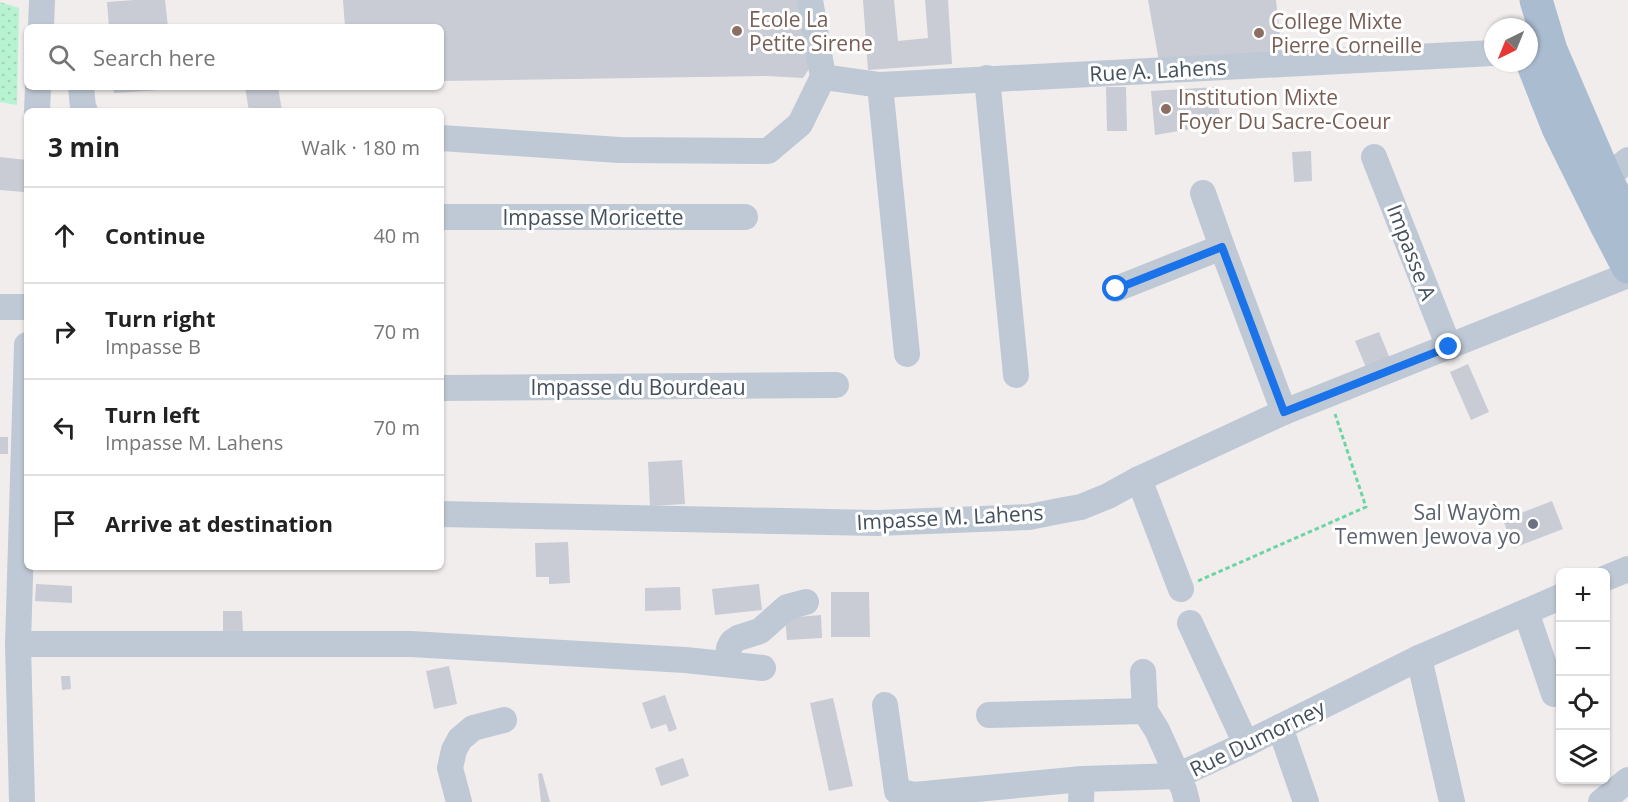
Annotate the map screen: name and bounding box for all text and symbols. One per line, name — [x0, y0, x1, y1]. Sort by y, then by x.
place label: Ecole La Petite Sirene — [749, 5, 873, 57]
place label: College Mixte Pierre Corneille — [1271, 7, 1422, 59]
north arrow — [1484, 18, 1538, 72]
search box — [24, 24, 444, 90]
marker: Ecole La Petite Sirene — [730, 24, 744, 38]
marker: College Mixte Pierre Corneille — [1252, 26, 1266, 40]
icon: search — [45, 41, 78, 74]
text: Search here — [93, 42, 216, 72]
street label: Rue A. Lahens — [1089, 52, 1227, 88]
place label: Institution Mixte Foyer Du Sacre-Coeur — [1178, 83, 1391, 135]
marker: Institution Mixte Foyer Du Sacre-Coeur — [1159, 102, 1173, 116]
text: 3 min — [48, 129, 120, 165]
text: Walk · 180 m — [301, 134, 420, 161]
street label: Impasse A — [1381, 200, 1443, 305]
street label: Impasse Moricette — [502, 203, 684, 231]
icon: ahead — [48, 219, 81, 252]
text: Continue — [105, 220, 205, 250]
text: 40 m — [373, 222, 420, 249]
route start — [1102, 275, 1128, 301]
text: Turn right — [105, 303, 216, 333]
icon: right — [48, 315, 81, 348]
text: 70 m — [373, 318, 420, 345]
text: Impasse B — [105, 333, 201, 360]
route end — [1435, 333, 1461, 359]
street label: Impasse du Bourdeau — [530, 373, 746, 401]
text: Turn left — [105, 399, 200, 429]
icon: left — [48, 411, 81, 444]
text: 70 m — [373, 414, 420, 441]
text: Impasse M. Lahens — [105, 429, 283, 456]
street label: Impasse M. Lahens — [856, 498, 1044, 536]
place label: Sal Wayòm Temwen Jewova yo — [1335, 498, 1521, 550]
icon: arrive — [48, 507, 81, 540]
text: Arrive at destination — [105, 508, 333, 538]
marker: Sal Wayòm Temwen Jewova yo — [1526, 517, 1540, 531]
map controls — [1556, 568, 1610, 784]
button: + — [1556, 568, 1610, 622]
button: − — [1556, 622, 1610, 676]
button: locate — [1556, 676, 1610, 730]
street label: Rue Dumorney — [1185, 693, 1330, 783]
button: layers — [1556, 730, 1610, 784]

